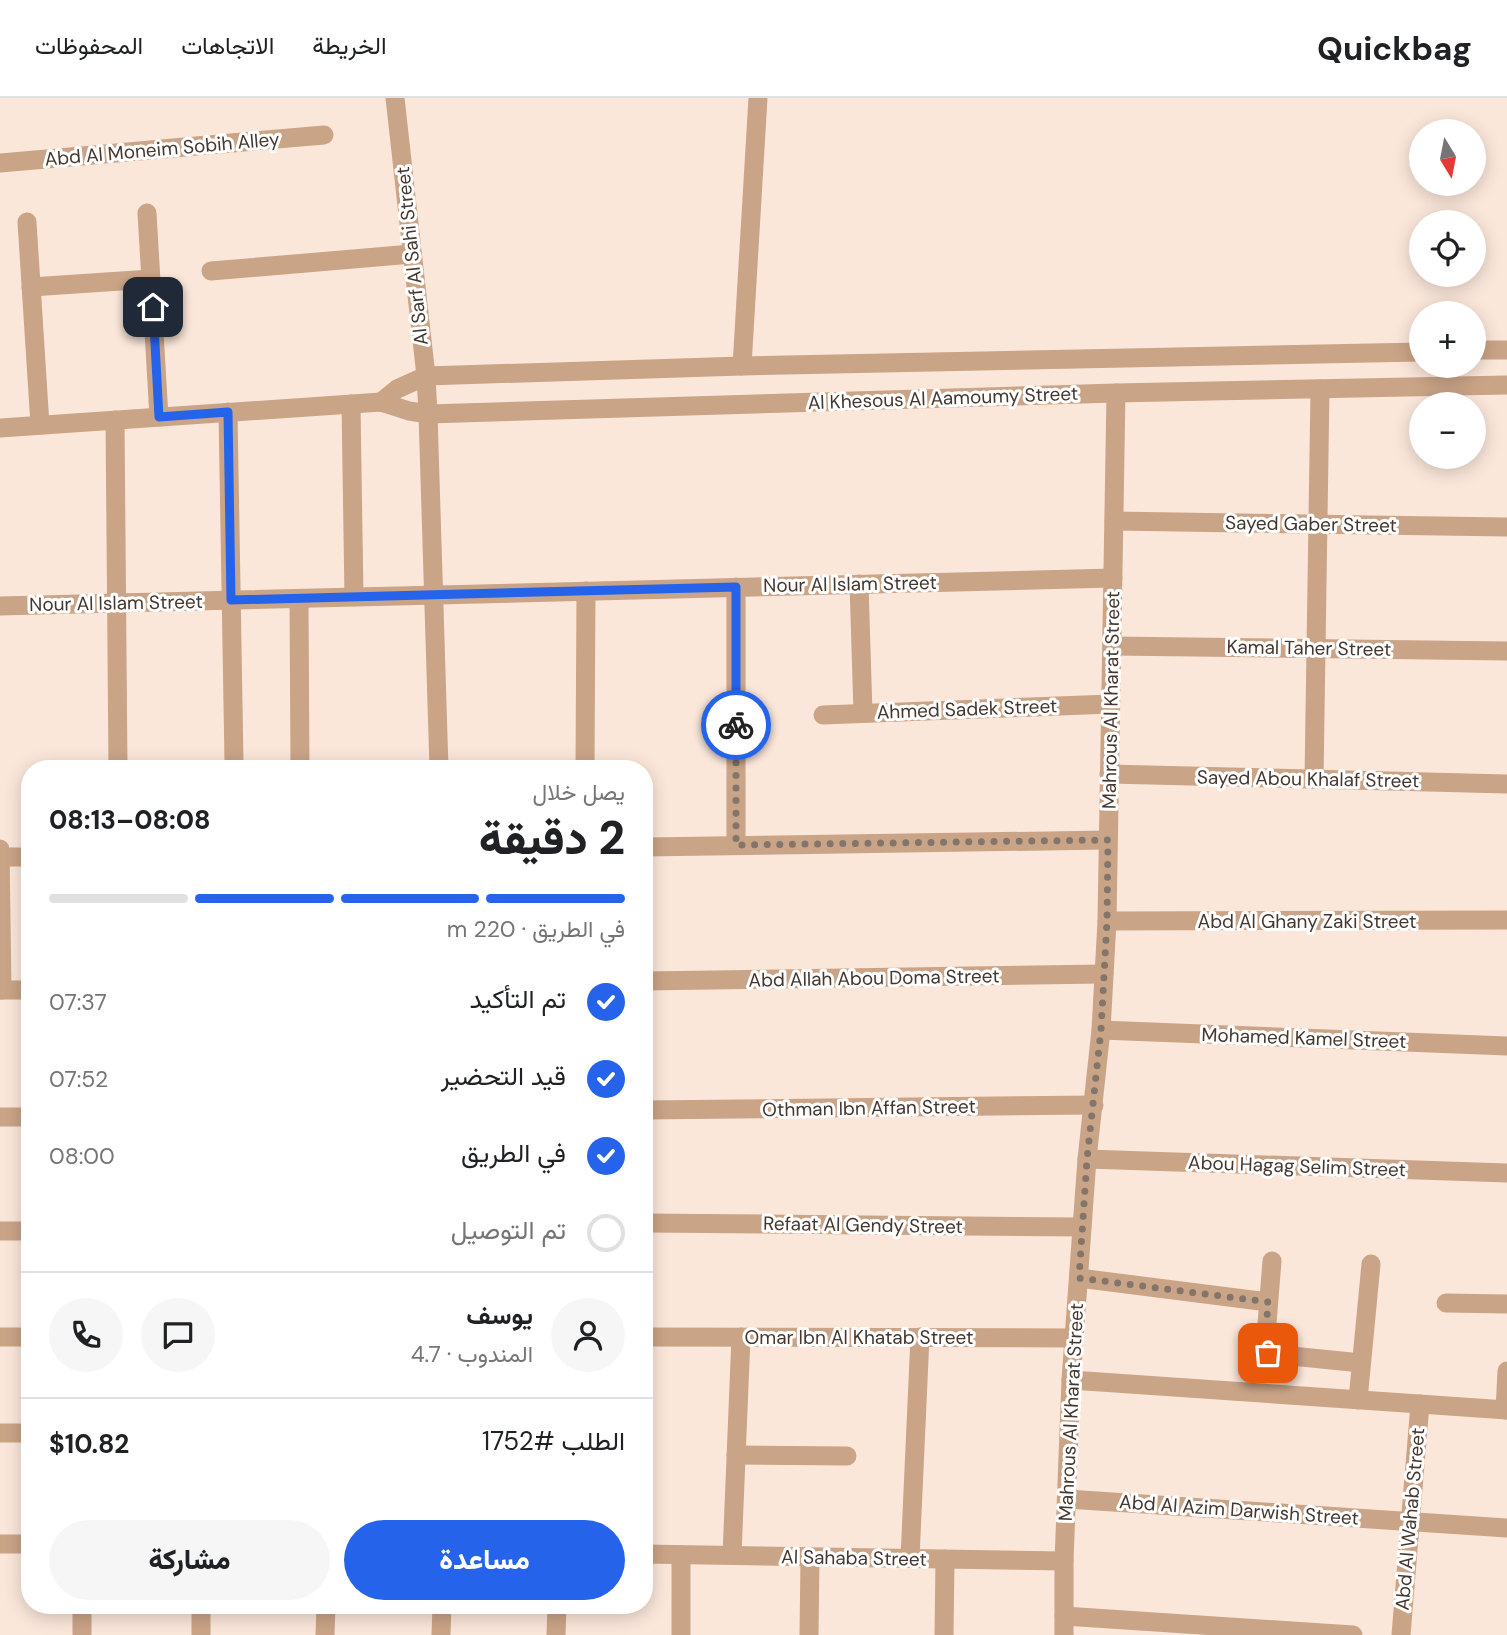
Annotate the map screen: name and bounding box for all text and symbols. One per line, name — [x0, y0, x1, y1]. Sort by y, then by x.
text: Quickbag — [1317, 27, 1472, 70]
text: المحفوظات — [35, 30, 143, 61]
text: الاتجاهات — [181, 30, 274, 61]
text: الخريطة — [312, 30, 387, 61]
north arrow — [1409, 119, 1486, 196]
map controls — [1409, 119, 1486, 469]
street label: Abd Al Moneim Sobih Alley — [44, 126, 281, 172]
street label: Al Sarf Al Sahi Street — [390, 165, 434, 347]
button: locate — [1409, 210, 1486, 287]
pin — [123, 277, 183, 337]
icon: home — [134, 288, 172, 326]
button: + — [1409, 301, 1486, 378]
street label: Al Khesous Al Aamoumy Street — [807, 381, 1079, 415]
button: − — [1409, 392, 1486, 469]
street label: Sayed Gaber Street — [1225, 510, 1397, 538]
street label: Nour Al Islam Street — [763, 570, 937, 598]
street label: Nour Al Islam Street — [29, 589, 203, 617]
street label: Mahrous Al Kharat Street — [1097, 591, 1125, 809]
street label: Kamal Taher Street — [1226, 634, 1392, 662]
courier — [701, 690, 771, 760]
street label: Ahmed Sadek Street — [876, 693, 1058, 725]
icon: bike — [717, 706, 755, 744]
street label: Sayed Abou Khalaf Street — [1197, 765, 1419, 793]
text: يصل خلال — [533, 777, 625, 807]
text: 08:08–08:13 — [49, 803, 211, 837]
text: 2 دقيقة — [479, 808, 625, 868]
street label: Abd Al Ghany Zaki Street — [1198, 909, 1416, 934]
text: في الطريق · 220 m — [447, 914, 625, 944]
street label: Abd Allah Abou Doma Street — [748, 963, 1000, 993]
text: تم التأكيد — [470, 982, 566, 1016]
icon: check — [587, 983, 625, 1021]
text: 07:37 — [49, 987, 107, 1017]
street label: Mohamed Kamel Street — [1201, 1022, 1407, 1054]
text: قيد التحضير — [441, 1059, 566, 1093]
icon: check — [587, 1060, 625, 1098]
text: 07:52 — [49, 1064, 108, 1094]
street label: Othman Ibn Affan Street — [762, 1094, 976, 1122]
text: في الطريق — [461, 1136, 566, 1170]
icon: check — [587, 1137, 625, 1175]
text: 08:00 — [49, 1141, 115, 1171]
street label: Abou Hagag Selim Street — [1188, 1150, 1406, 1182]
street label: Refaat Al Gendy Street — [763, 1211, 963, 1239]
text: تم التوصيل — [451, 1213, 566, 1247]
button: phone — [49, 1298, 123, 1372]
button: chat — [141, 1298, 215, 1372]
text: يوسف — [466, 1298, 533, 1332]
button: person — [551, 1298, 625, 1372]
street label: Mahrous Al Kharat Street — [1053, 1302, 1089, 1522]
pin — [1238, 1323, 1298, 1383]
street label: Omar Ibn Al Khatab Street — [745, 1325, 973, 1350]
icon: bag — [1249, 1334, 1287, 1372]
text: المندوب · 4.7 — [411, 1339, 533, 1369]
text: الطلب #1752 — [482, 1424, 625, 1458]
text: $10.82 — [49, 1427, 129, 1461]
street label: Abd Al Wahab Street — [1390, 1427, 1430, 1611]
street label: Abd Al Azim Darwish Street — [1118, 1489, 1360, 1531]
button: مشاركة — [49, 1520, 330, 1600]
button: مساعدة — [344, 1520, 625, 1600]
street label: Al Sahaba Street — [781, 1544, 927, 1572]

